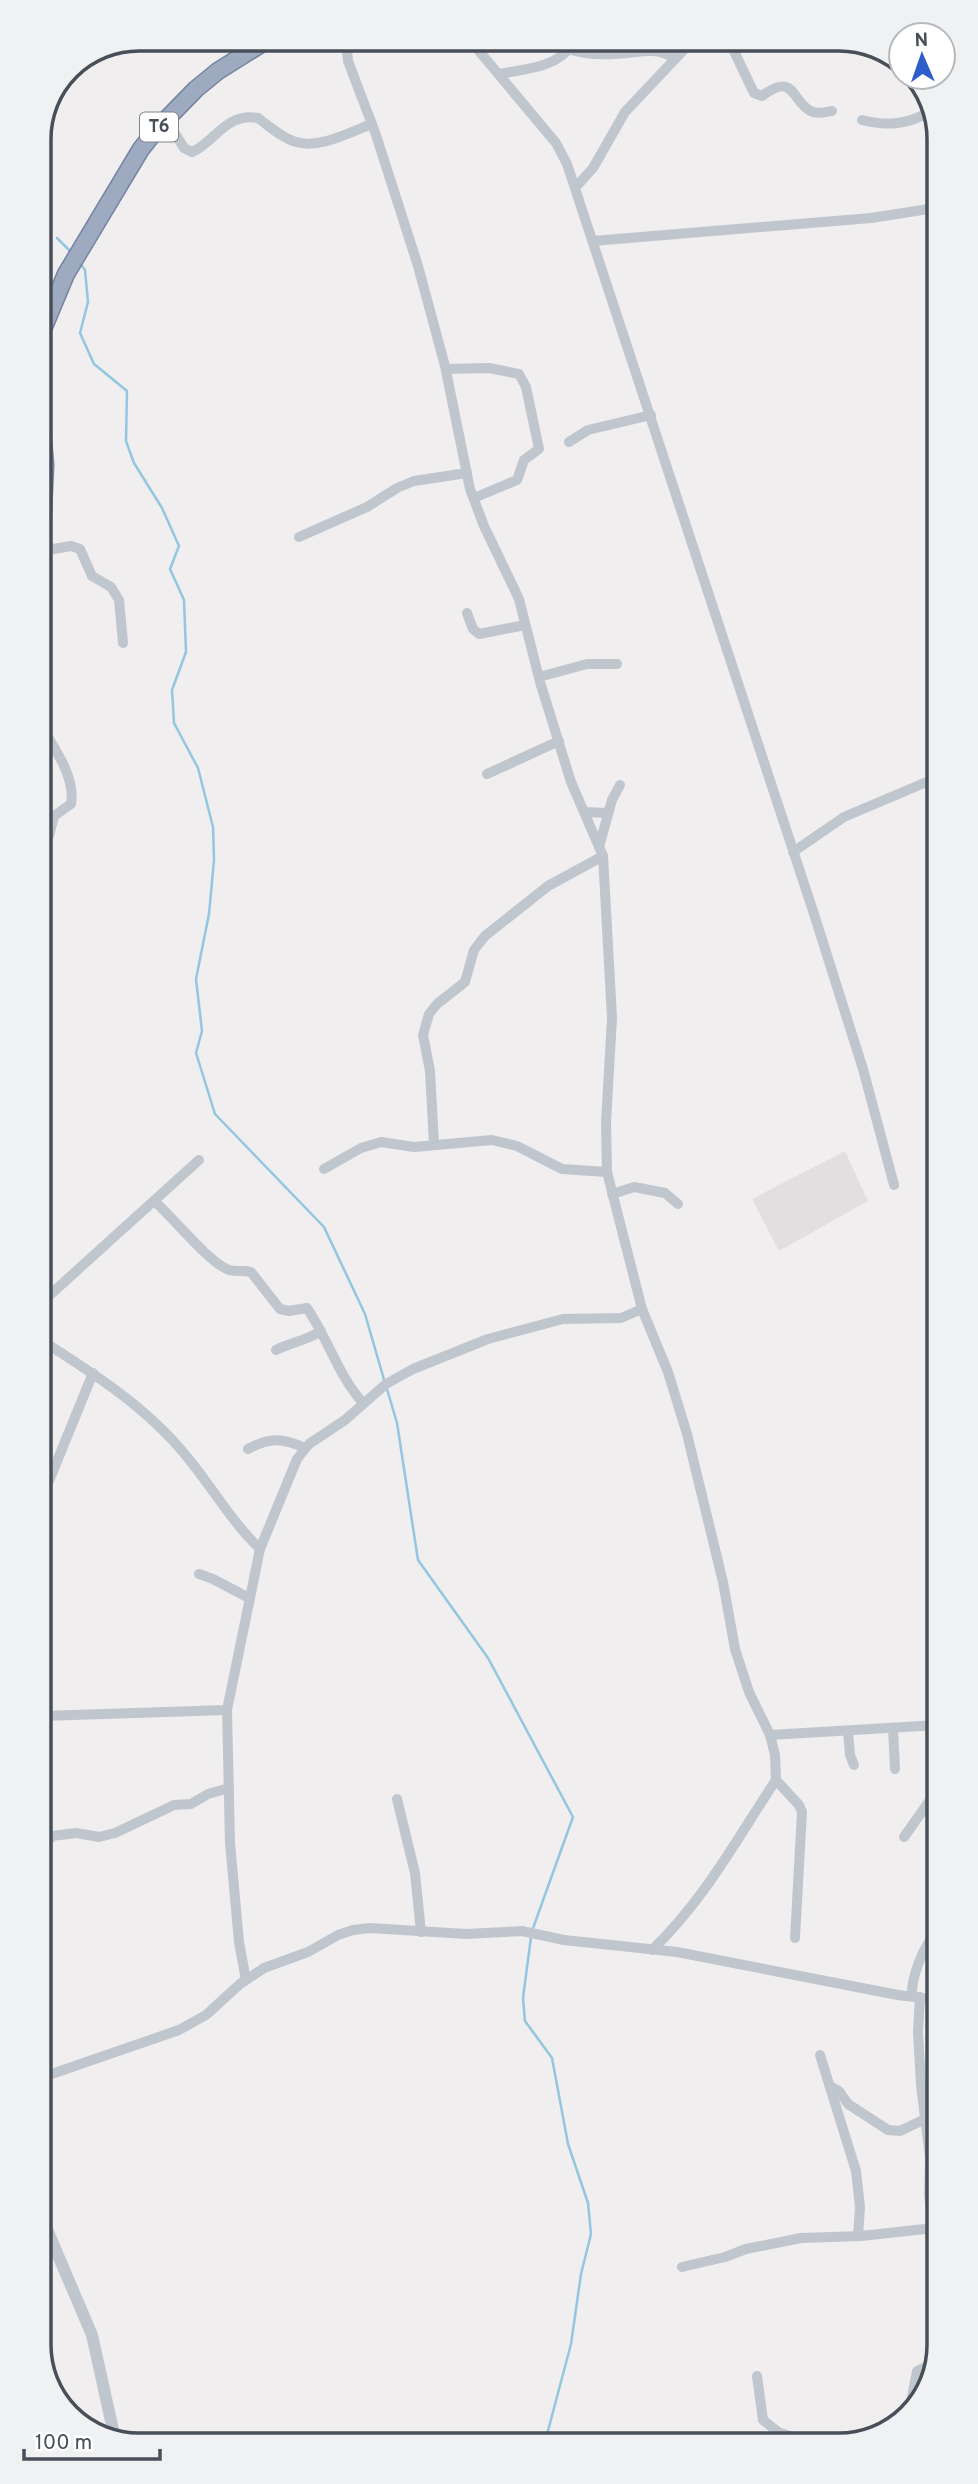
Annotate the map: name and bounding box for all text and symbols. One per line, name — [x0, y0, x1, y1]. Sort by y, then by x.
north arrow — [887, 21, 957, 91]
text: N — [914, 29, 929, 53]
road number: T6 — [140, 112, 178, 142]
scale bar — [24, 2418, 161, 2462]
text: 100 m — [35, 2430, 92, 2457]

